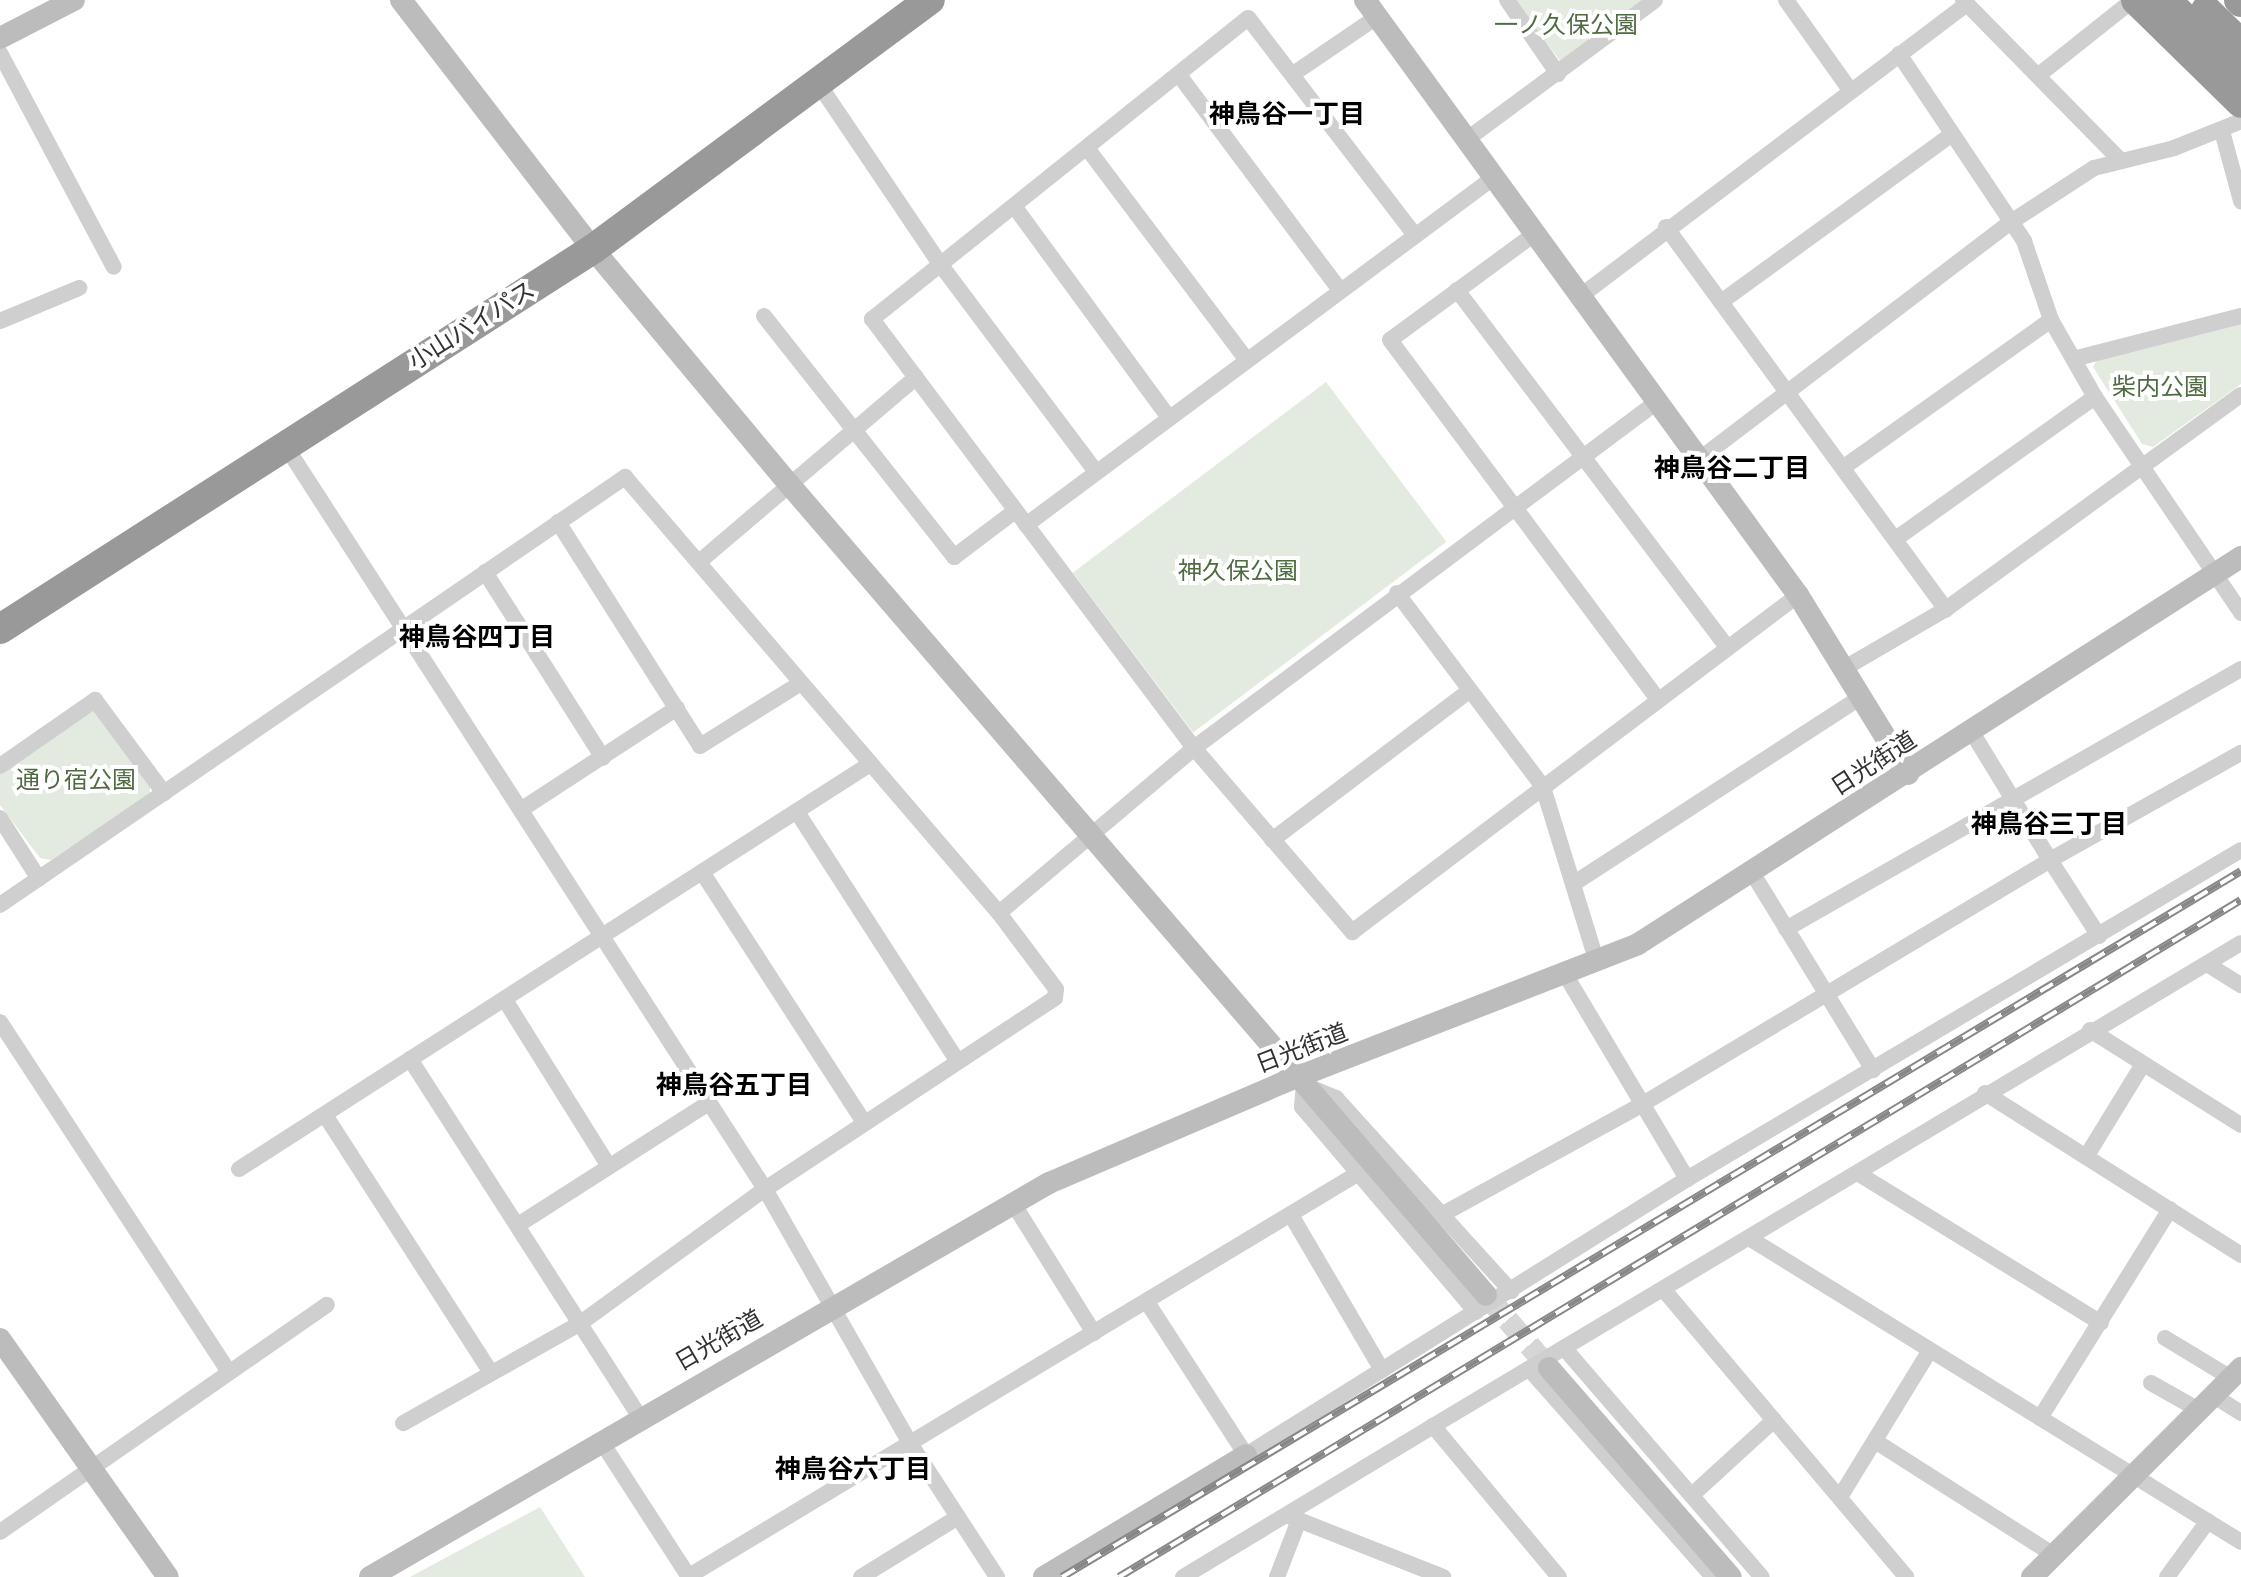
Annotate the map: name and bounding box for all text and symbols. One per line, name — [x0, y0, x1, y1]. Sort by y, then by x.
park label: 一ノ久保公園 — [1494, 12, 1638, 40]
district label: 神鳥谷一丁目 — [1209, 99, 1365, 131]
street label: 小山バイパス — [403, 276, 541, 376]
park label: 柴内公園 — [2112, 374, 2208, 402]
district label: 神鳥谷二丁目 — [1654, 453, 1810, 485]
park label: 神久保公園 — [1178, 558, 1298, 586]
district label: 神鳥谷四丁目 — [399, 622, 555, 654]
street label: 日光街道 — [1826, 726, 1922, 802]
park label: 通り宿公園 — [16, 767, 136, 795]
district label: 神鳥谷三丁目 — [1971, 809, 2127, 841]
street label: 日光街道 — [1252, 1018, 1352, 1080]
district label: 神鳥谷五丁目 — [656, 1070, 812, 1102]
street label: 日光街道 — [670, 1305, 768, 1377]
district label: 神鳥谷六丁目 — [775, 1454, 931, 1486]

